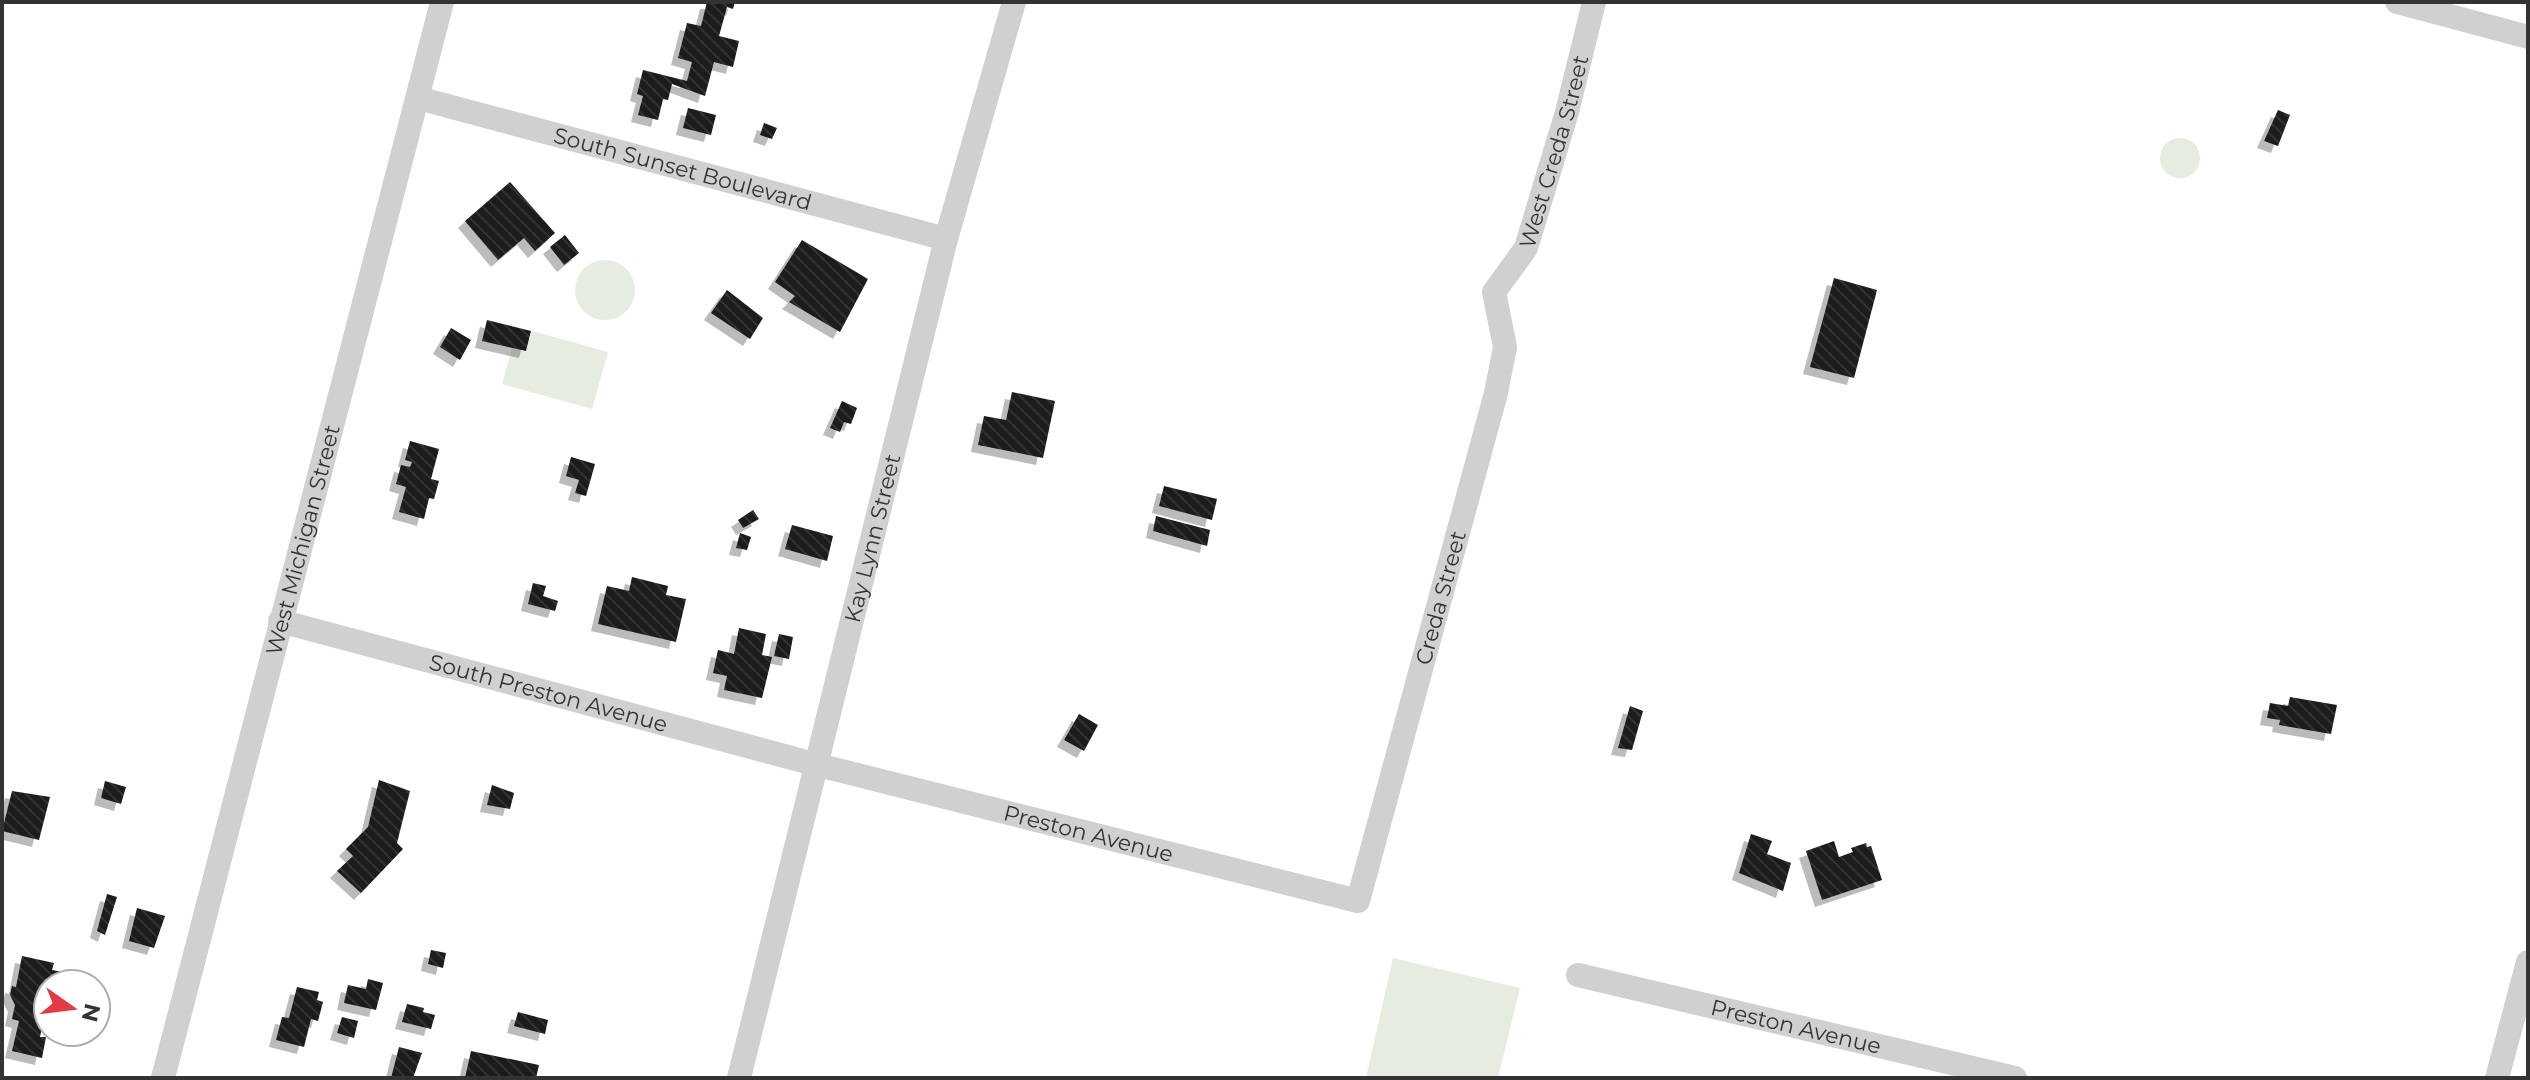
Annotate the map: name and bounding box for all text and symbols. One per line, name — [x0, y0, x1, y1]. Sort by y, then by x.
street label: West Creda Street — [1514, 52, 1594, 251]
street label: South Sunset Boulevard — [551, 122, 814, 217]
street label: West Michigan Street — [260, 422, 346, 658]
street label: Kay Lynn Street — [839, 451, 906, 625]
street label: Creda Street — [1410, 528, 1472, 668]
street label: South Preston Avenue — [426, 649, 671, 738]
street label: Preston Avenue — [1001, 799, 1176, 868]
north arrow — [32, 968, 112, 1048]
street label: Preston Avenue — [1708, 994, 1884, 1060]
text: N — [76, 1001, 106, 1025]

